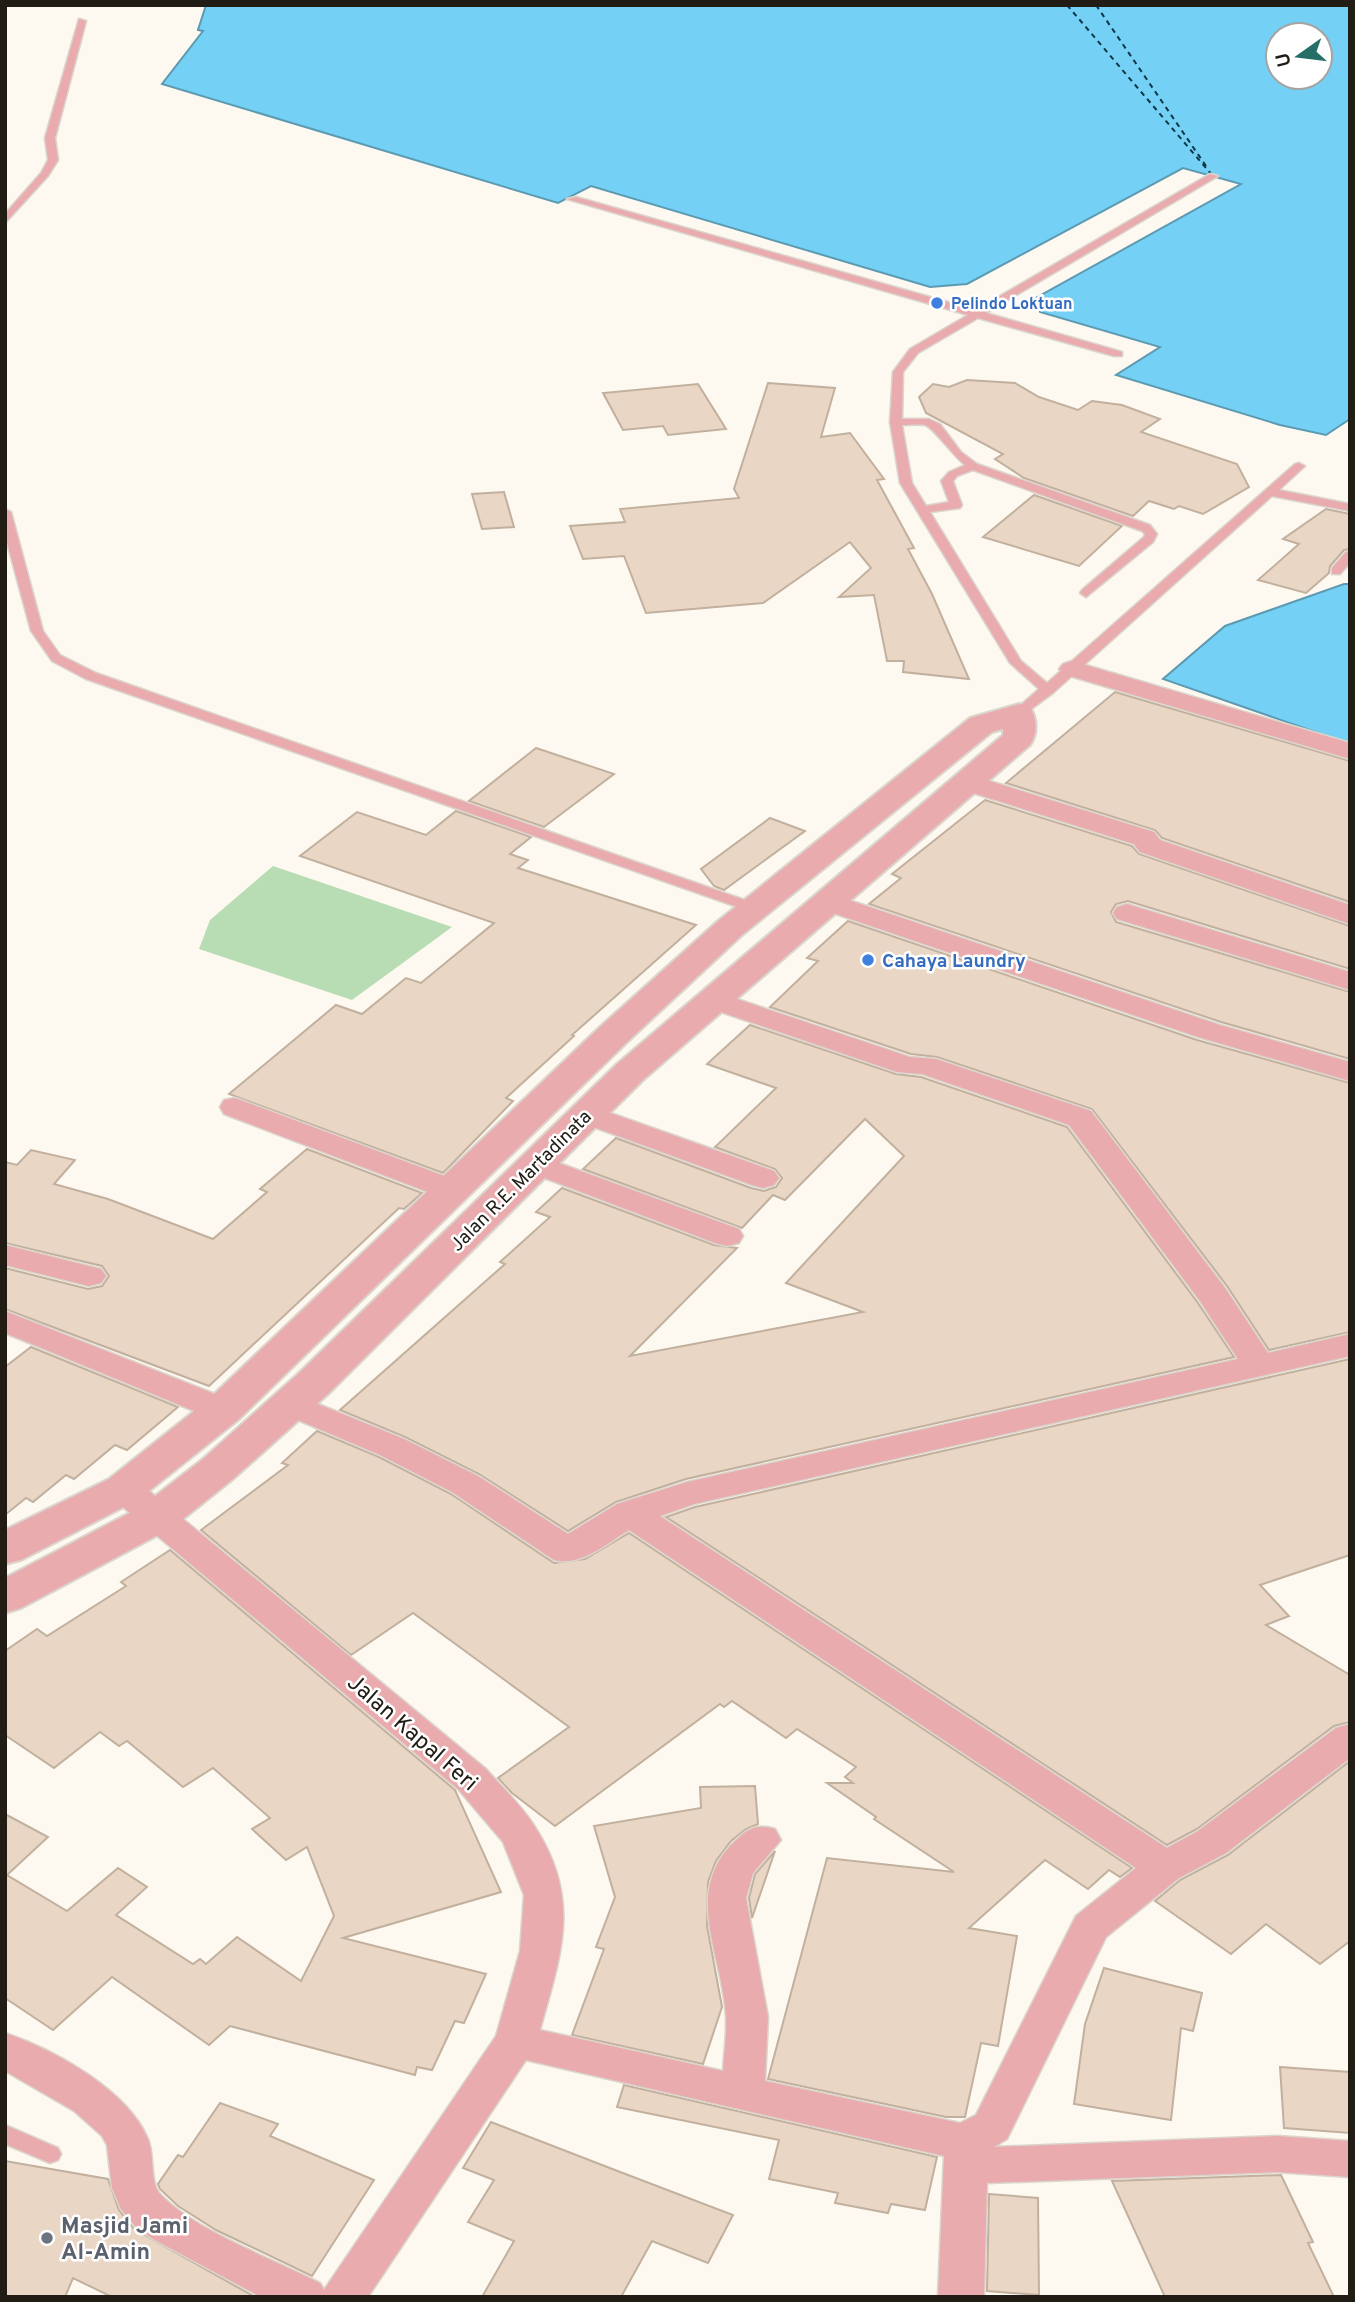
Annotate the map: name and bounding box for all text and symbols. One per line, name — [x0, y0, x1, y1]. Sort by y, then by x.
north arrow — [1264, 21, 1334, 91]
text: U — [1271, 50, 1298, 69]
marker: Pelindo Loktuan — [929, 295, 945, 311]
place label: Pelindo Loktuan — [951, 295, 1072, 315]
place label: Cahaya Laundry — [882, 950, 1026, 974]
marker: Cahaya Laundry — [860, 952, 876, 968]
street label: Jalan R.E. Martadinata — [446, 1106, 597, 1257]
street label: Jalan Kapal Feri — [340, 1669, 483, 1799]
place label: Masjid Jami Al-Amin — [61, 2213, 188, 2268]
marker: Masjid Jami Al-Amin — [39, 2230, 55, 2246]

